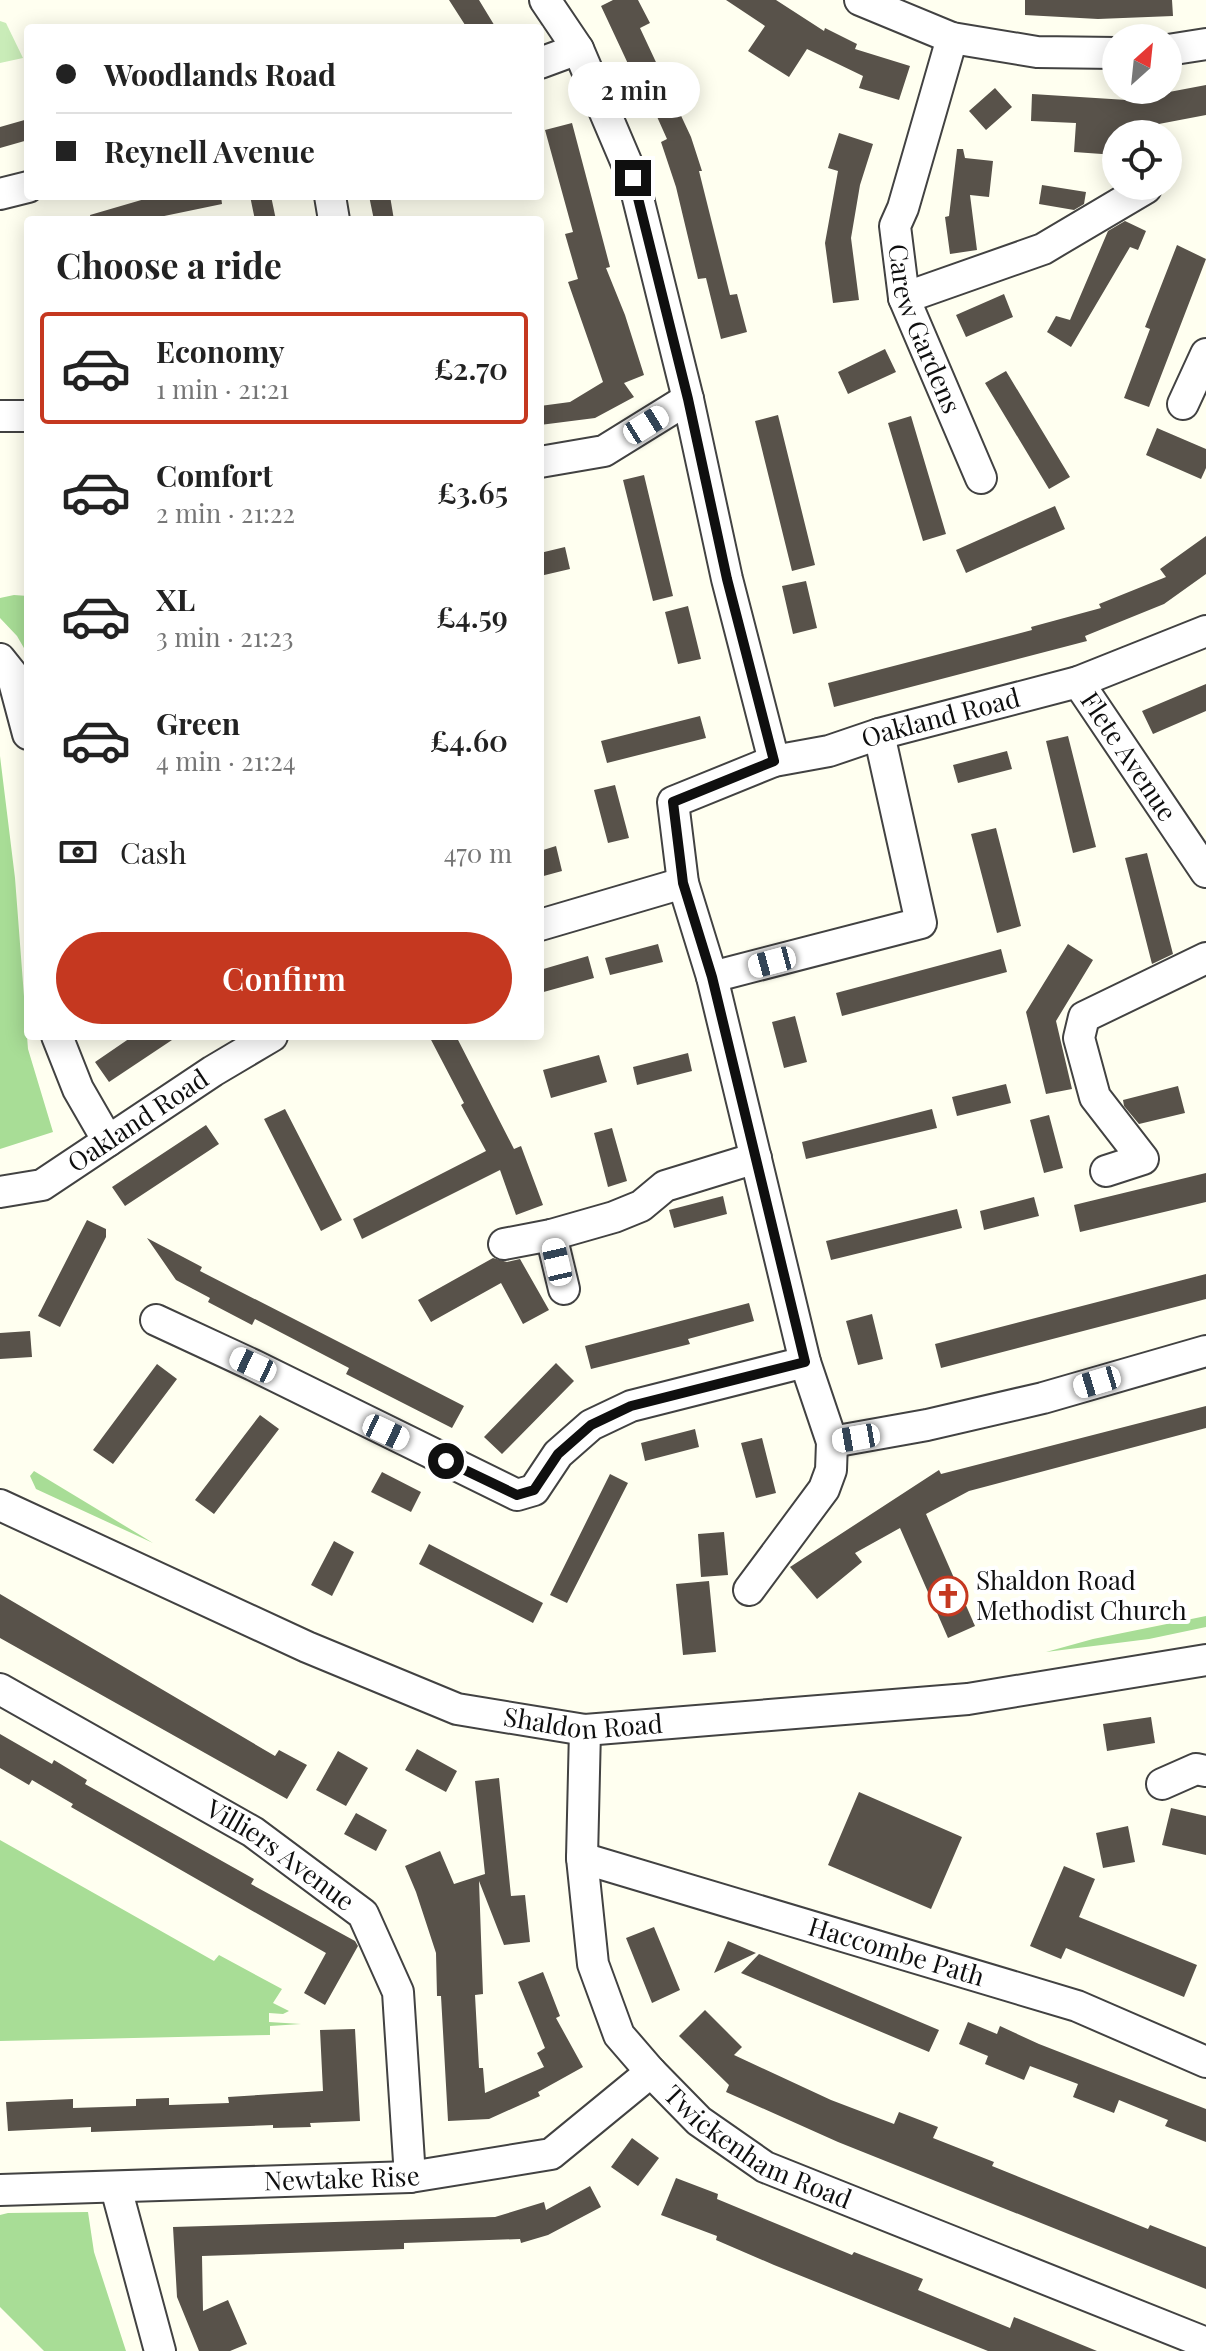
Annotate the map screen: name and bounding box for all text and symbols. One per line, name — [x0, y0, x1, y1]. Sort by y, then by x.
north arrow — [1102, 24, 1182, 104]
map controls — [1102, 24, 1182, 200]
text: Woodlands Road — [104, 54, 336, 94]
callout: 2 min — [567, 62, 699, 118]
text: 2 min — [601, 72, 667, 107]
button: locate — [1102, 120, 1182, 200]
text: Reynell Avenue — [104, 131, 315, 171]
route end — [615, 160, 651, 196]
text: Choose a ride — [56, 240, 282, 288]
street label: Carew Gardens — [881, 242, 970, 418]
text: Economy — [156, 331, 285, 371]
icon: car — [60, 332, 132, 404]
text: £2.70 — [434, 348, 508, 388]
text: 1 min · 21:21 — [156, 371, 289, 406]
car — [619, 402, 673, 448]
text: Comfort — [156, 455, 273, 495]
icon: car — [60, 456, 132, 528]
text: £3.65 — [437, 472, 508, 512]
text: 2 min · 21:22 — [156, 495, 295, 530]
text: XL — [156, 579, 195, 619]
icon: car — [60, 580, 132, 652]
text: £4.59 — [436, 596, 508, 636]
text: 3 min · 21:23 — [156, 619, 293, 654]
street label: Oakland Road — [856, 679, 1023, 755]
street label: Flete Avenue — [1073, 684, 1186, 827]
text: Green — [156, 703, 240, 743]
icon: car — [60, 704, 132, 776]
text: £4.60 — [430, 720, 508, 760]
text: 4 min · 21:24 — [156, 743, 296, 778]
icon: cash — [56, 830, 100, 874]
text: Cash — [120, 832, 187, 872]
text: 470 m — [444, 835, 512, 870]
button: Confirm — [56, 932, 512, 1024]
car — [746, 944, 798, 980]
street label: Oakland Road — [60, 1060, 214, 1179]
car — [540, 1236, 574, 1288]
car — [226, 1344, 280, 1386]
car — [1071, 1364, 1123, 1400]
car — [359, 1411, 413, 1453]
car — [830, 1422, 882, 1454]
route start — [428, 1443, 464, 1479]
place label: Shaldon Road Methodist Church — [976, 1562, 1187, 1627]
church icon: Shaldon Road Methodist Church — [927, 1575, 969, 1617]
street label: Shaldon Road — [501, 1698, 664, 1746]
street label: Villiers Avenue — [200, 1790, 362, 1918]
street label: Haccombe Path — [805, 1908, 989, 1993]
street label: Twickenham Road — [657, 2077, 857, 2216]
street label: Newtake Rise — [263, 2157, 422, 2198]

